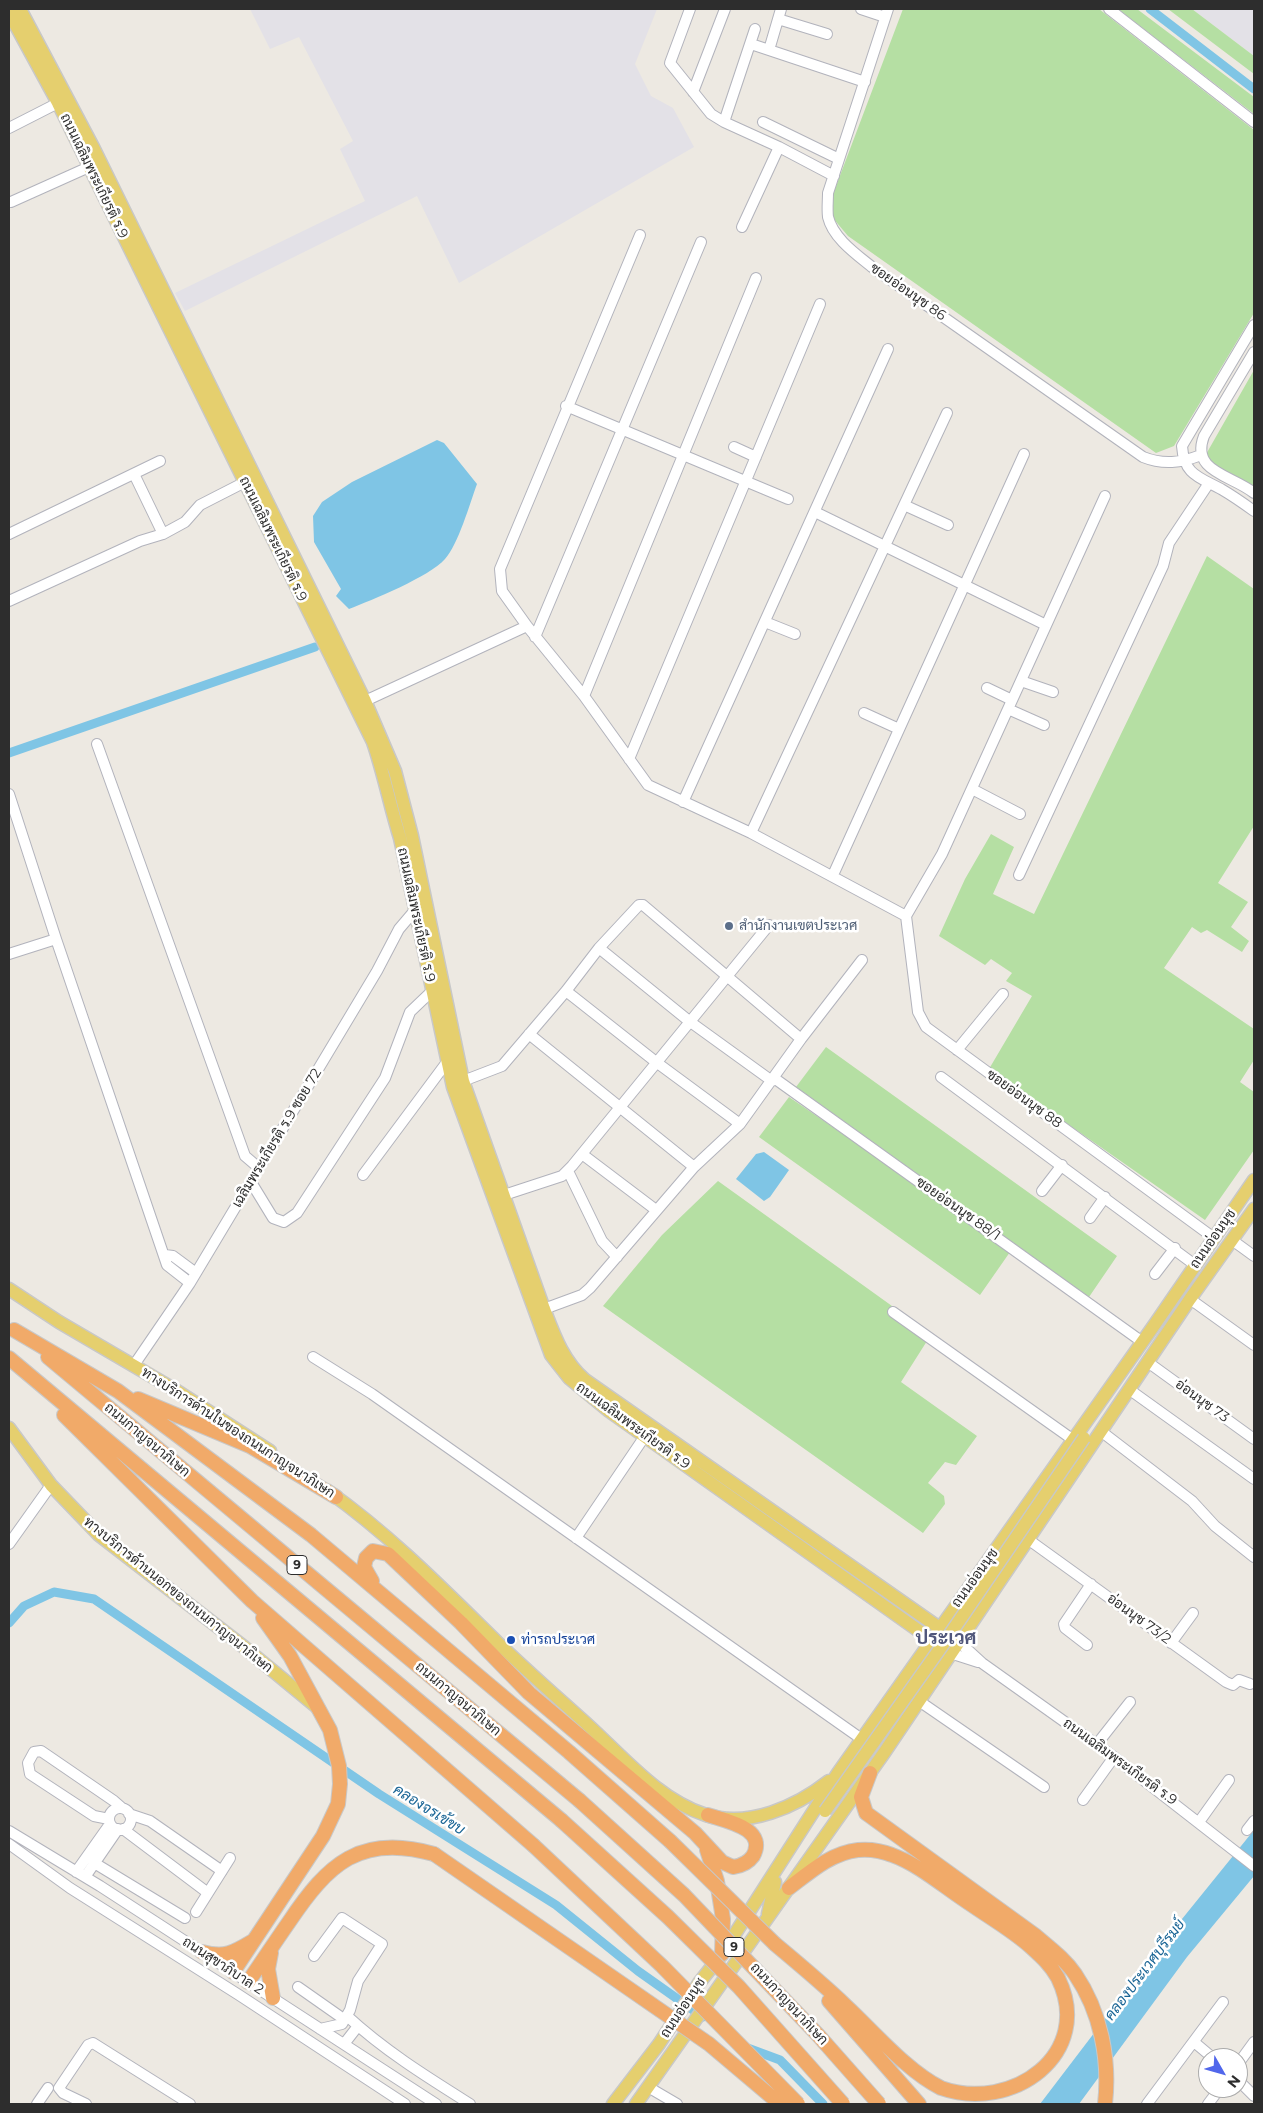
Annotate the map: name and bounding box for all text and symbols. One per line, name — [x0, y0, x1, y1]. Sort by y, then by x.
street label: ถนนเฉลิมพระเกียรติ ร.9 — [56, 111, 132, 241]
street label: ซอยอ่อนนุช 86 — [867, 260, 949, 324]
street label: ถนนเฉลิมพระเกียรติ ร.9 — [235, 474, 311, 604]
street label: ถนนเฉลิมพระเกียรติ ร.9 — [394, 846, 438, 984]
place label: สำนักงานเขตประเวศ — [739, 918, 857, 934]
marker: สำนักงานเขตประเวศ — [723, 920, 735, 932]
street label: เฉลิมพระเกียรติ ร.9 ซอย 72 — [229, 1065, 325, 1211]
street label: ซอยอ่อนนุช 88 — [983, 1066, 1065, 1132]
street label: ซอยอ่อนนุช 88/1 — [913, 1174, 1003, 1244]
street label: ถนนอ่อนนุช — [1186, 1206, 1240, 1272]
street label: ทางบริการด้านในของถนนกาญจนาภิเษก — [138, 1364, 338, 1502]
street label: อ่อนนุช 73 — [1172, 1376, 1232, 1426]
street label: ถนนเฉลิมพระเกียรติ ร.9 — [573, 1379, 693, 1473]
street label: ถนนกาญจนาภิเษก — [101, 1399, 193, 1481]
street label: ทางบริการด้านนอกของถนนกาญจนาภิเษก — [80, 1513, 276, 1677]
street label: ถนนอ่อนนุช — [948, 1545, 1002, 1611]
road number: 9 — [287, 1556, 307, 1574]
street label: อ่อนนุช 73/2 — [1104, 1590, 1174, 1648]
district label: ประเวศ — [916, 1627, 976, 1649]
place label: ท่ารถประเวศ — [521, 1632, 595, 1648]
marker: ท่ารถประเวศ — [505, 1634, 517, 1646]
street label: ถนนกาญจนาภิเษก — [412, 1658, 504, 1740]
street label: ถนนเฉลิมพระเกียรติ ร.9 — [1060, 1715, 1180, 1809]
water label: คลองจรเข้ขบ — [390, 1781, 468, 1839]
water label: คลองประเวศบุรีรมย์ — [1101, 1916, 1189, 2024]
street label: ถนนสุขาภิบาล 2 — [179, 1934, 267, 1998]
road number: 9 — [724, 1938, 744, 1956]
street label: ถนนกาญจนาภิเษก — [747, 1959, 831, 2049]
street label: ถนนอ่อนนุช — [657, 1975, 709, 2041]
north arrow — [1198, 2048, 1248, 2098]
text: N — [1223, 2072, 1245, 2092]

